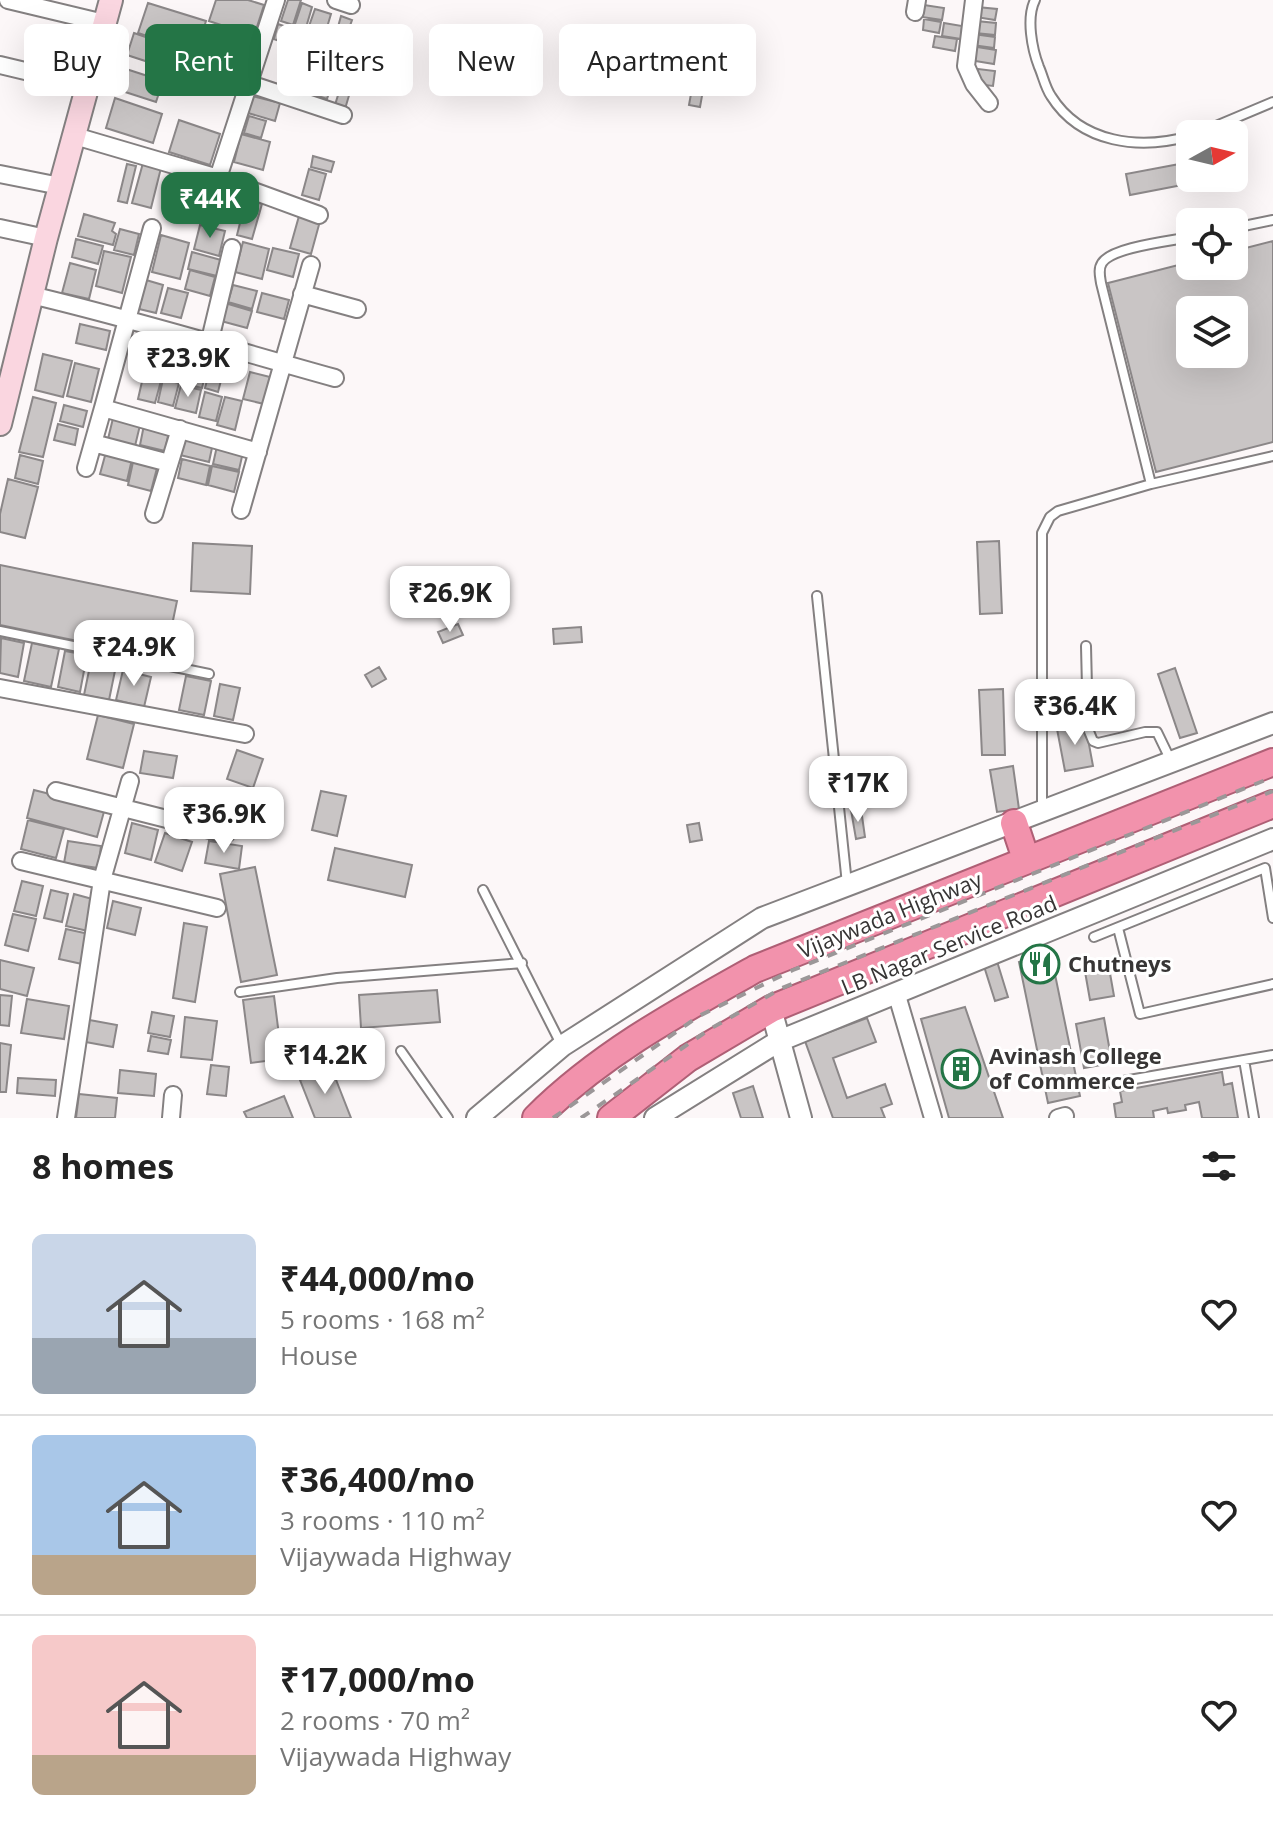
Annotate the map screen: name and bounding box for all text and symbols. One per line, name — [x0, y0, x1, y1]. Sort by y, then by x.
chip: Buy — [24, 24, 129, 96]
chip: Rent — [145, 24, 261, 96]
chip: Filters — [277, 24, 413, 96]
chip: New — [429, 24, 543, 96]
chip: Apartment — [559, 24, 756, 96]
north arrow — [1176, 120, 1248, 192]
map controls — [1176, 120, 1248, 368]
pin: ₹44K — [163, 172, 257, 240]
text: ₹44K — [179, 180, 241, 216]
button: locate — [1176, 208, 1248, 280]
button: layers — [1176, 296, 1248, 368]
pin: ₹23.9K — [123, 331, 253, 399]
text: ₹23.9K — [146, 339, 230, 375]
pin: ₹26.9K — [385, 566, 515, 634]
text: ₹26.9K — [408, 574, 492, 610]
pin: ₹24.9K — [69, 620, 199, 688]
text: ₹24.9K — [92, 628, 176, 664]
pin: ₹36.4K — [1010, 679, 1140, 747]
text: ₹36.4K — [1033, 687, 1117, 723]
pin: ₹17K — [811, 756, 905, 824]
text: ₹17K — [827, 764, 889, 800]
pin: ₹36.9K — [159, 787, 289, 855]
text: ₹36.9K — [182, 795, 266, 831]
street label: Vijaywada Highway — [793, 863, 987, 965]
street label: LB Nagar Service Road — [836, 887, 1061, 1001]
restaurant icon: Chutneys — [1019, 943, 1061, 985]
place label: Chutneys — [1068, 948, 1171, 978]
pin: ₹14.2K — [260, 1028, 390, 1096]
text: ₹14.2K — [283, 1036, 367, 1072]
place label: Avinash College of Commerce — [989, 1040, 1162, 1095]
building icon: Avinash College of Commerce — [940, 1048, 982, 1090]
text: 8 homes — [32, 1143, 174, 1189]
icon: filters — [1197, 1144, 1241, 1188]
text: ₹44,000/mo — [280, 1255, 475, 1301]
icon: home — [96, 1266, 192, 1362]
icon: heart — [1197, 1292, 1241, 1336]
text: 5 rooms · 168 m² — [280, 1301, 485, 1337]
text: House — [280, 1337, 358, 1373]
text: ₹36,400/mo — [280, 1456, 475, 1502]
icon: home — [96, 1467, 192, 1563]
icon: heart — [1197, 1493, 1241, 1537]
text: 3 rooms · 110 m² — [280, 1502, 485, 1538]
text: Vijaywada Highway — [280, 1538, 511, 1574]
text: ₹17,000/mo — [280, 1656, 475, 1702]
icon: home — [96, 1667, 192, 1763]
icon: heart — [1197, 1693, 1241, 1737]
text: 2 rooms · 70 m² — [280, 1702, 470, 1738]
text: Vijaywada Highway — [280, 1738, 511, 1774]

